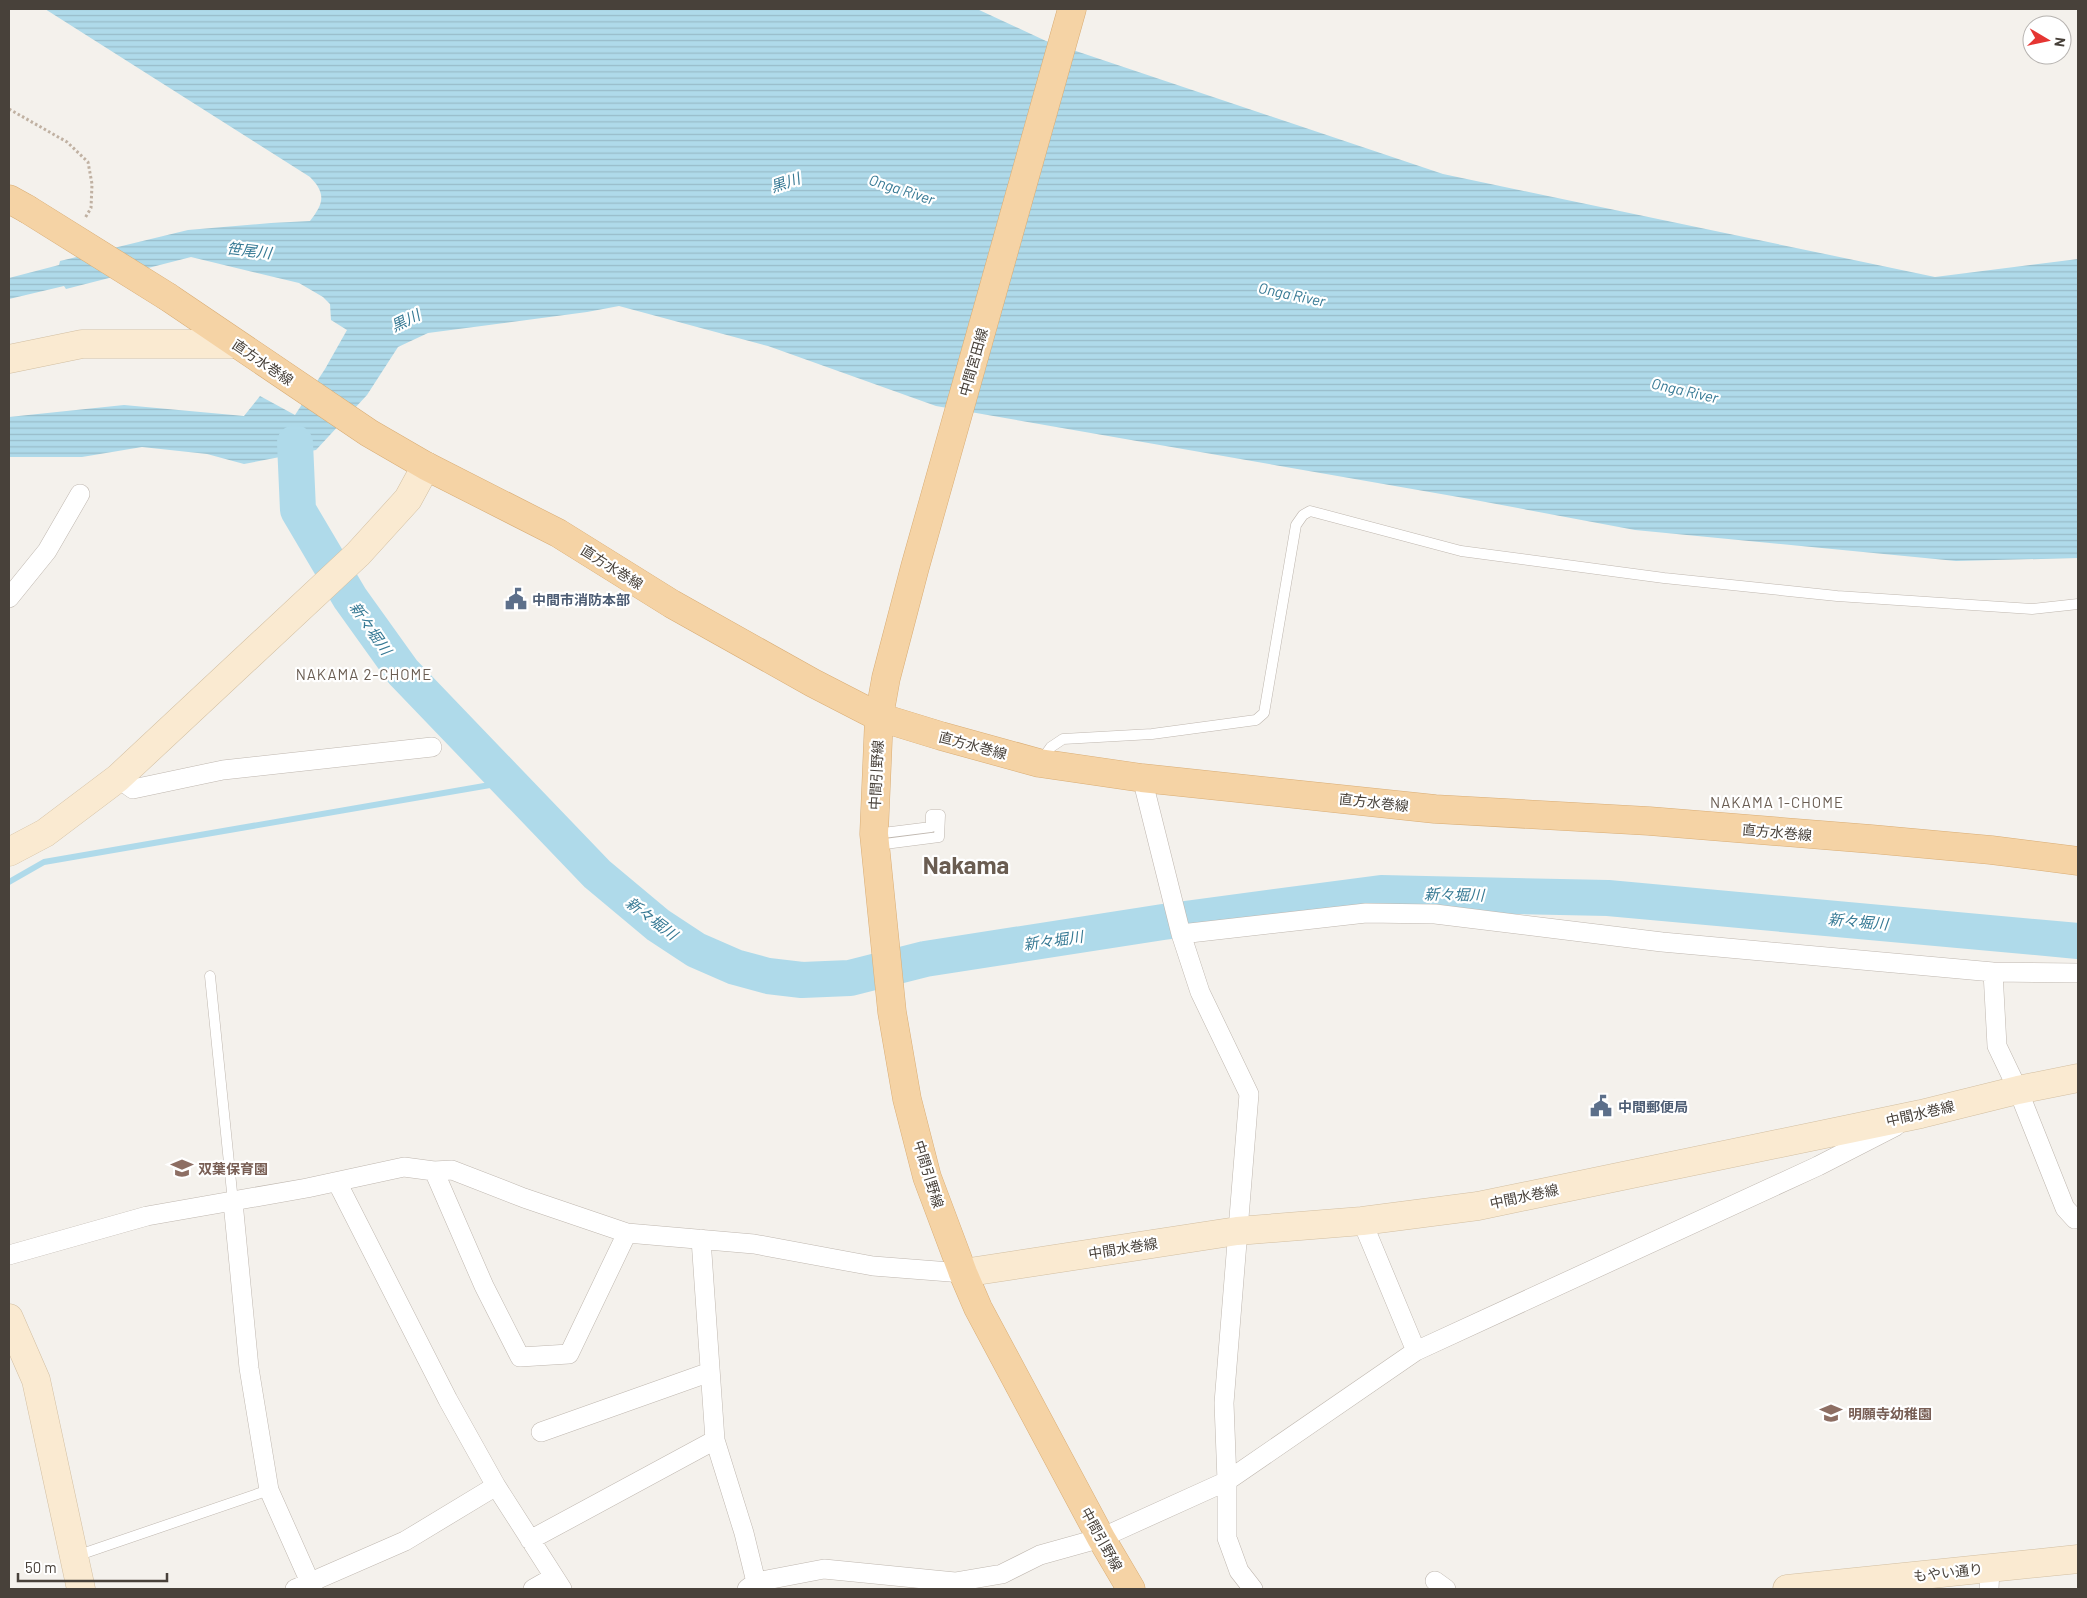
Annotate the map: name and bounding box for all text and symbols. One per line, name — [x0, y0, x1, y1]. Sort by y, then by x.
north arrow — [2022, 15, 2072, 65]
text: N — [2051, 36, 2069, 48]
water label: 黒川 — [768, 168, 804, 195]
water label: Onga River — [867, 170, 938, 208]
water label: 笹尾川 — [226, 238, 274, 262]
water label: Onga River — [1257, 278, 1328, 310]
water label: 黒川 — [388, 304, 424, 335]
street label: 中間宮田線 — [955, 326, 991, 398]
street label: 直方水巻線 — [229, 335, 297, 389]
water label: Onga River — [1650, 374, 1721, 407]
street label: 直方水巻線 — [578, 541, 646, 593]
public building icon: 中間市消防本部 — [503, 586, 529, 612]
place label: 中間市消防本部 — [532, 591, 630, 608]
water label: 新々堀川 — [346, 598, 397, 659]
district label: NAKAMA 2-CHOME — [296, 665, 432, 683]
street label: 直方水巻線 — [937, 728, 1009, 762]
street label: 中間引野線 — [866, 740, 886, 810]
street label: 直方水巻線 — [1338, 790, 1410, 814]
district label: NAKAMA 1-CHOME — [1710, 793, 1844, 811]
street label: 直方水巻線 — [1741, 820, 1813, 844]
district label: Nakama — [923, 850, 1009, 879]
water label: 新々堀川 — [1424, 884, 1486, 904]
water label: 新々堀川 — [623, 893, 683, 944]
water label: 新々堀川 — [1827, 909, 1891, 933]
water label: 新々堀川 — [1022, 927, 1086, 953]
public building icon: 中間郵便局 — [1588, 1093, 1614, 1119]
street label: 中間水巻線 — [1884, 1097, 1956, 1129]
place label: 中間郵便局 — [1618, 1098, 1688, 1115]
street label: 中間引野線 — [911, 1138, 947, 1210]
school or university icon: 双葉保育園 — [169, 1155, 195, 1181]
place label: 双葉保育園 — [198, 1160, 268, 1177]
street label: 中間水巻線 — [1488, 1180, 1560, 1212]
street label: 中間水巻線 — [1087, 1234, 1159, 1262]
school or university icon: 明願寺幼稚園 — [1818, 1400, 1844, 1426]
place label: 明願寺幼稚園 — [1848, 1405, 1932, 1422]
street label: 中間引野線 — [1078, 1504, 1126, 1574]
scale bar — [18, 1550, 166, 1582]
text: 50 m — [25, 1558, 57, 1576]
street label: もやい通り — [1912, 1560, 1984, 1584]

